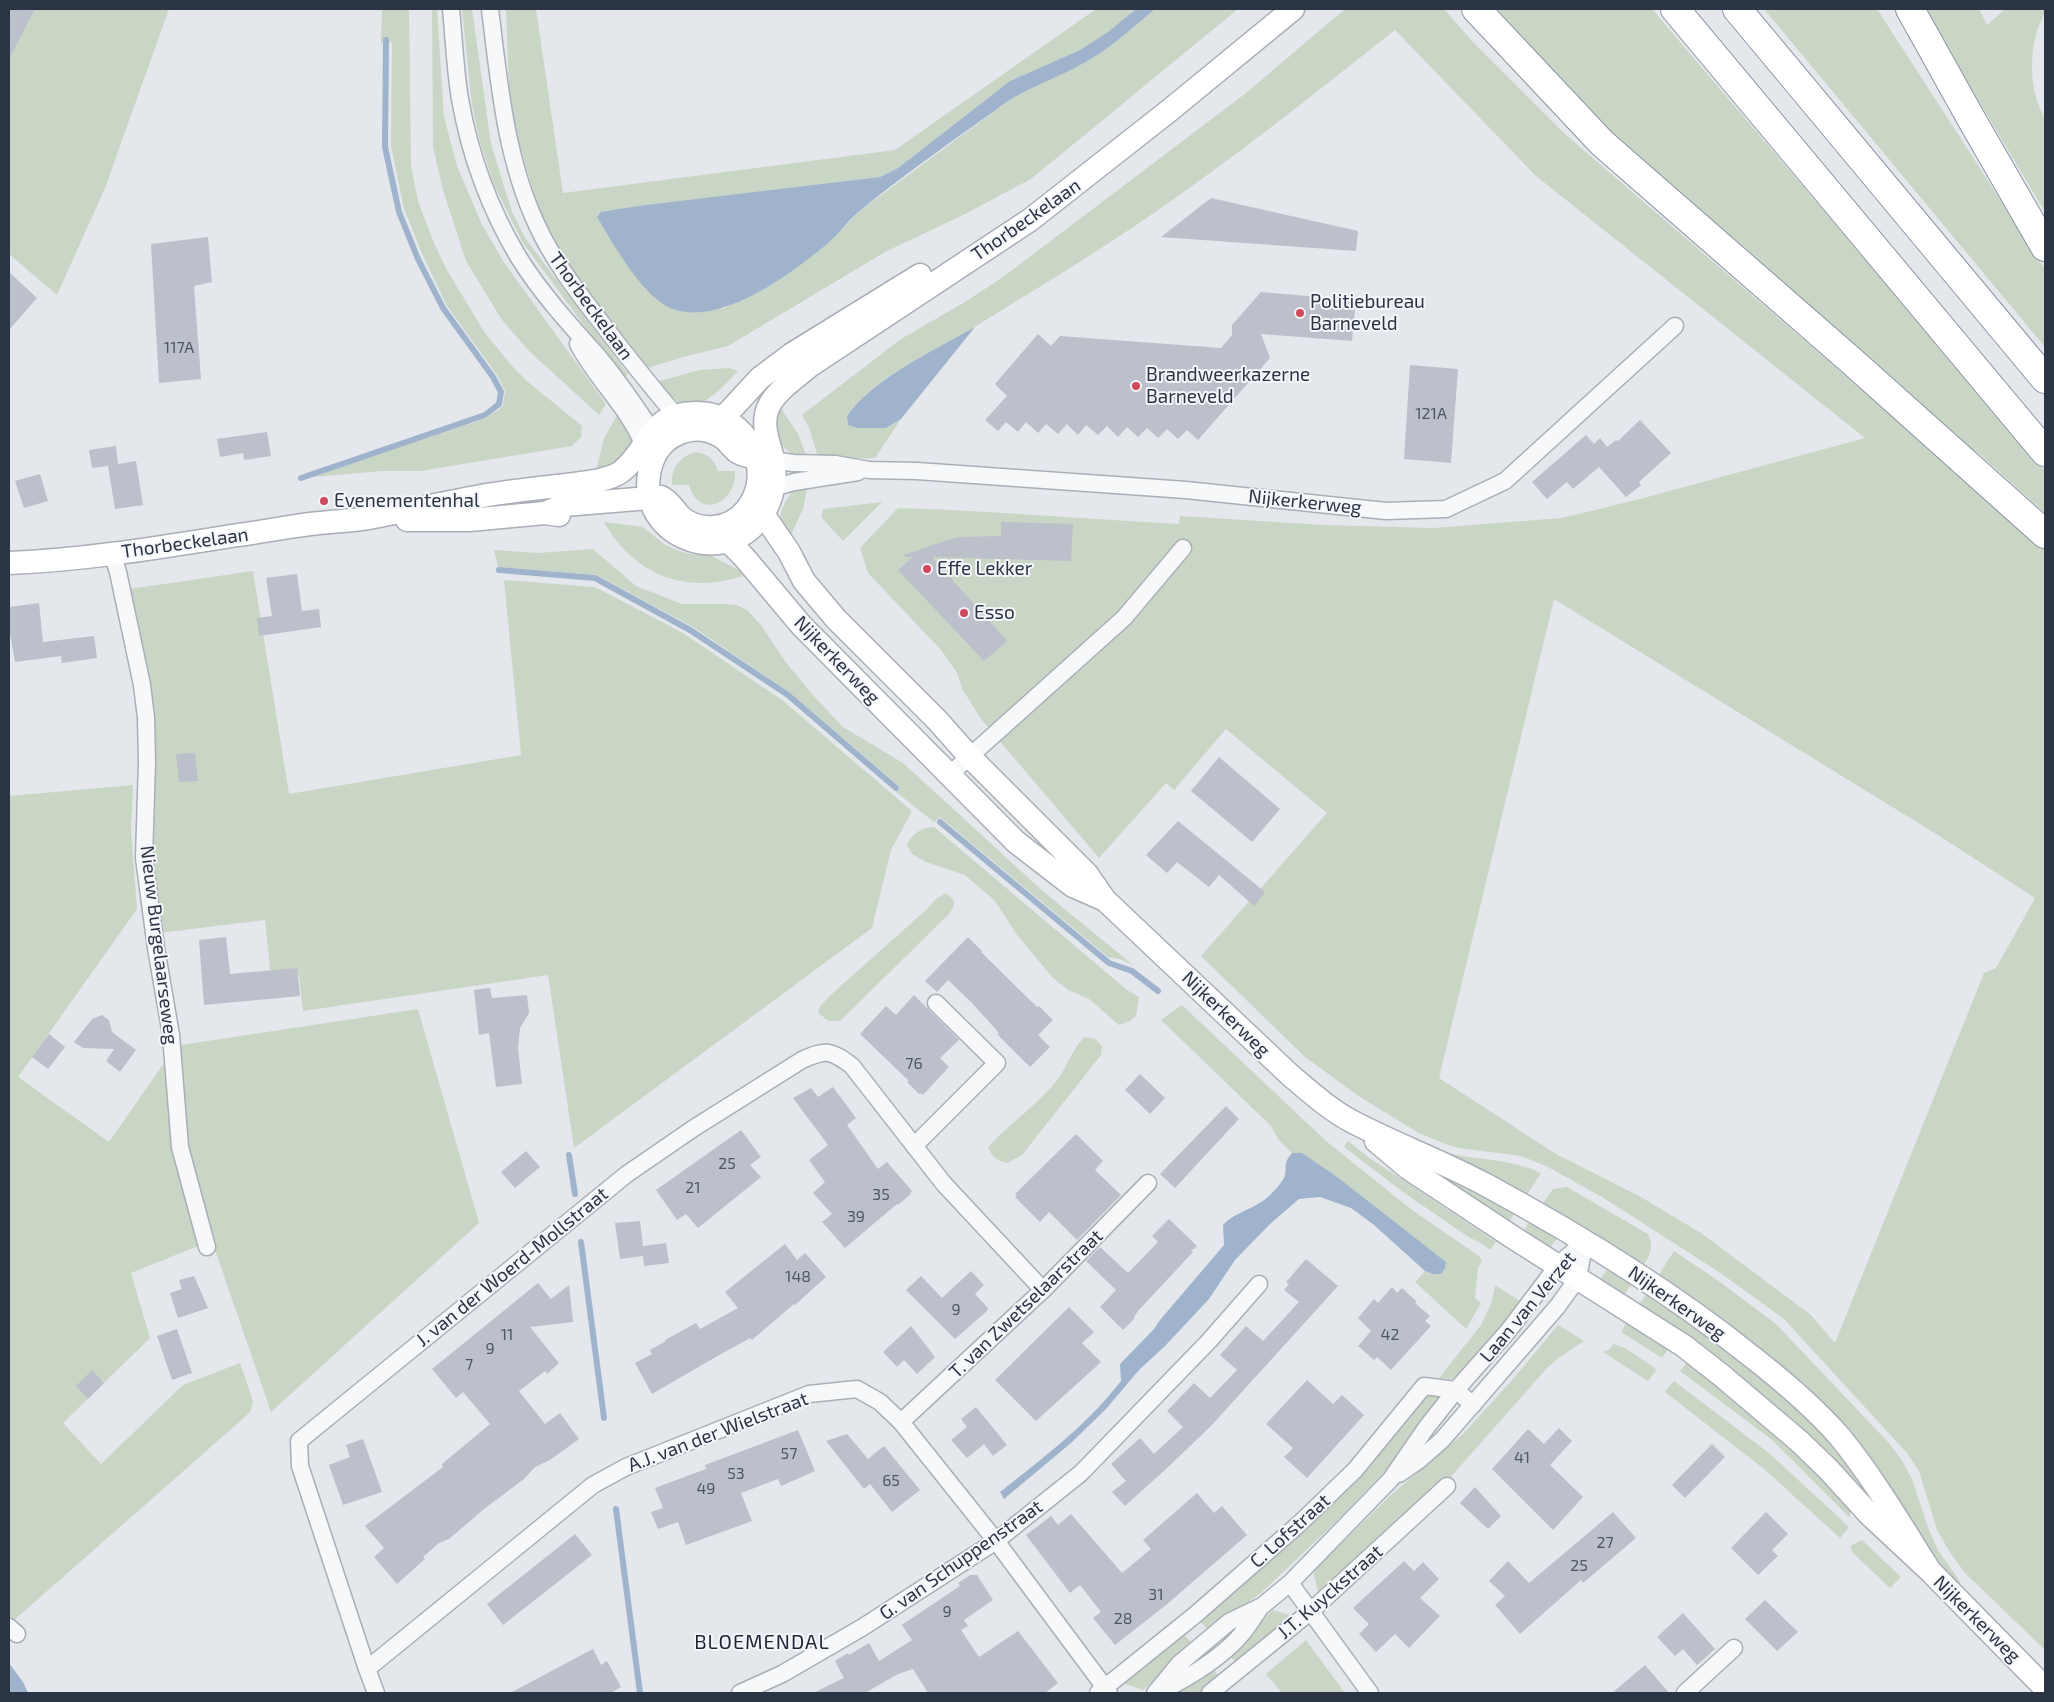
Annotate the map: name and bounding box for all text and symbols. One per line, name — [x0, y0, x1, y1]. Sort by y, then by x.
street label: Thorbeckelaan — [967, 174, 1085, 266]
street label: Thorbeckelaan — [544, 248, 638, 364]
place label: Politiebureau Barneveld — [1310, 291, 1425, 335]
marker: Politiebureau Barneveld — [1294, 307, 1306, 319]
house number: 117A — [164, 338, 194, 358]
place label: Brandweerkazerne Barneveld — [1146, 364, 1310, 408]
marker: Brandweerkazerne Barneveld — [1130, 380, 1142, 392]
house number: 121A — [1415, 404, 1447, 424]
street label: Nijkerkerweg — [1247, 485, 1363, 519]
place label: Evenementenhal — [334, 490, 480, 512]
marker: Evenementenhal — [318, 495, 330, 507]
street label: Thorbeckelaan — [120, 523, 250, 563]
place label: Effe Lekker — [937, 558, 1032, 580]
marker: Effe Lekker — [921, 563, 933, 575]
place label: Esso — [974, 602, 1015, 624]
marker: Esso — [958, 607, 970, 619]
street label: Nijkerkerweg — [789, 611, 885, 709]
street label: Nieuw Burgelaarseweg — [135, 844, 183, 1046]
street label: Nijkerkerweg — [1177, 966, 1275, 1062]
house number: 76 — [905, 1054, 923, 1074]
house number: 25 — [718, 1154, 736, 1174]
house number: 21 — [685, 1178, 701, 1198]
street label: J. van der Woerd-Mollstraat — [411, 1182, 613, 1352]
house number: 35 — [872, 1185, 890, 1205]
house number: 39 — [847, 1207, 865, 1227]
street label: T. van Zwetselaarstraat — [945, 1225, 1107, 1383]
street label: Laan van Verzet — [1475, 1247, 1581, 1367]
street label: Nijkerkerweg — [1624, 1261, 1730, 1345]
house number: 148 — [785, 1267, 811, 1287]
house number: 9 — [951, 1300, 961, 1320]
house number: 11 — [501, 1325, 513, 1345]
house number: 42 — [1381, 1325, 1399, 1345]
house number: 9 — [485, 1339, 495, 1359]
house number: 7 — [465, 1355, 473, 1375]
street label: A.J. van der Wielstraat — [625, 1387, 811, 1477]
house number: 57 — [781, 1444, 797, 1464]
house number: 41 — [1514, 1448, 1530, 1468]
house number: 53 — [727, 1464, 745, 1484]
house number: 65 — [882, 1471, 900, 1491]
house number: 49 — [697, 1479, 715, 1499]
street label: C. Lofstraat — [1245, 1489, 1335, 1573]
street label: G. van Schuppenstraat — [875, 1495, 1047, 1625]
house number: 27 — [1596, 1533, 1614, 1553]
street label: J.T. Kuyckstraat — [1273, 1540, 1387, 1644]
house number: 25 — [1570, 1556, 1588, 1576]
street label: Nijkerkerweg — [1929, 1571, 2025, 1667]
house number: 31 — [1148, 1585, 1164, 1605]
house number: 9 — [942, 1602, 952, 1622]
house number: 28 — [1114, 1609, 1132, 1629]
district label: BLOEMENDAL — [693, 1630, 831, 1654]

